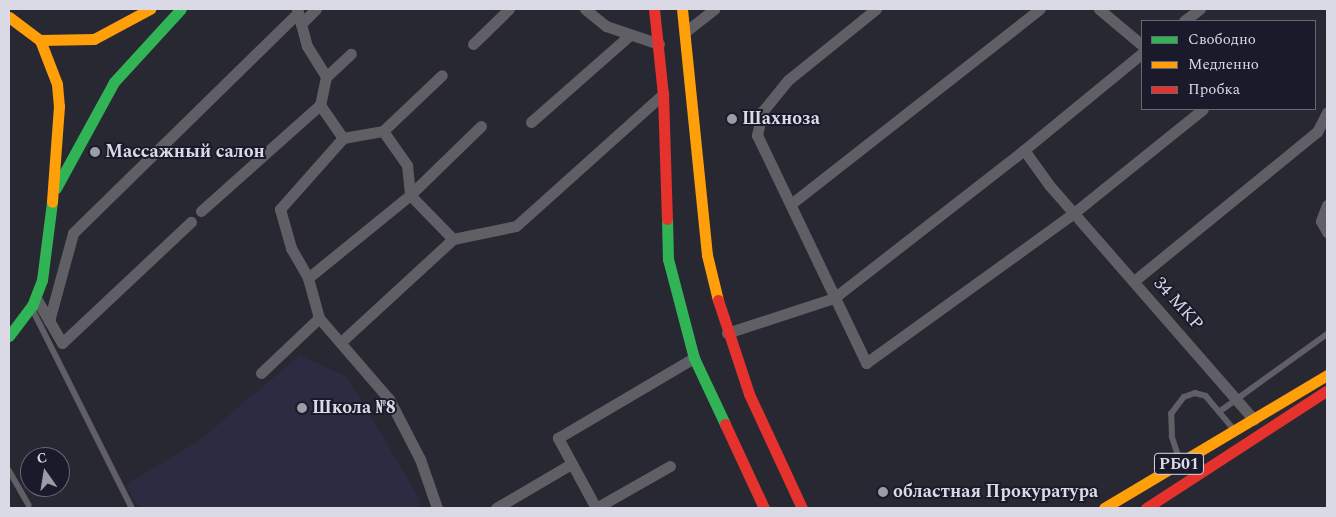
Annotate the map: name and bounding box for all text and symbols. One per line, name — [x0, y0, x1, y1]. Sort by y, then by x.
legend — [1141, 20, 1316, 110]
text: Свободно — [1188, 28, 1256, 51]
text: Медленно — [1188, 53, 1259, 76]
text: Пробка — [1188, 78, 1240, 101]
place label: Шахноза — [742, 108, 820, 130]
marker: Шахноза — [726, 113, 738, 125]
place label: Массажный салон — [105, 141, 265, 163]
marker: Массажный салон — [89, 146, 101, 158]
street label: 34 МКР — [1148, 273, 1208, 335]
place label: Школа №8 — [312, 397, 396, 419]
marker: Школа №8 — [296, 402, 308, 414]
north arrow — [20, 447, 70, 497]
text: С — [35, 447, 49, 469]
road number: РБ01 — [1153, 450, 1205, 478]
place label: областная Прокуратура — [893, 481, 1098, 503]
marker: областная Прокуратура — [877, 486, 889, 498]

